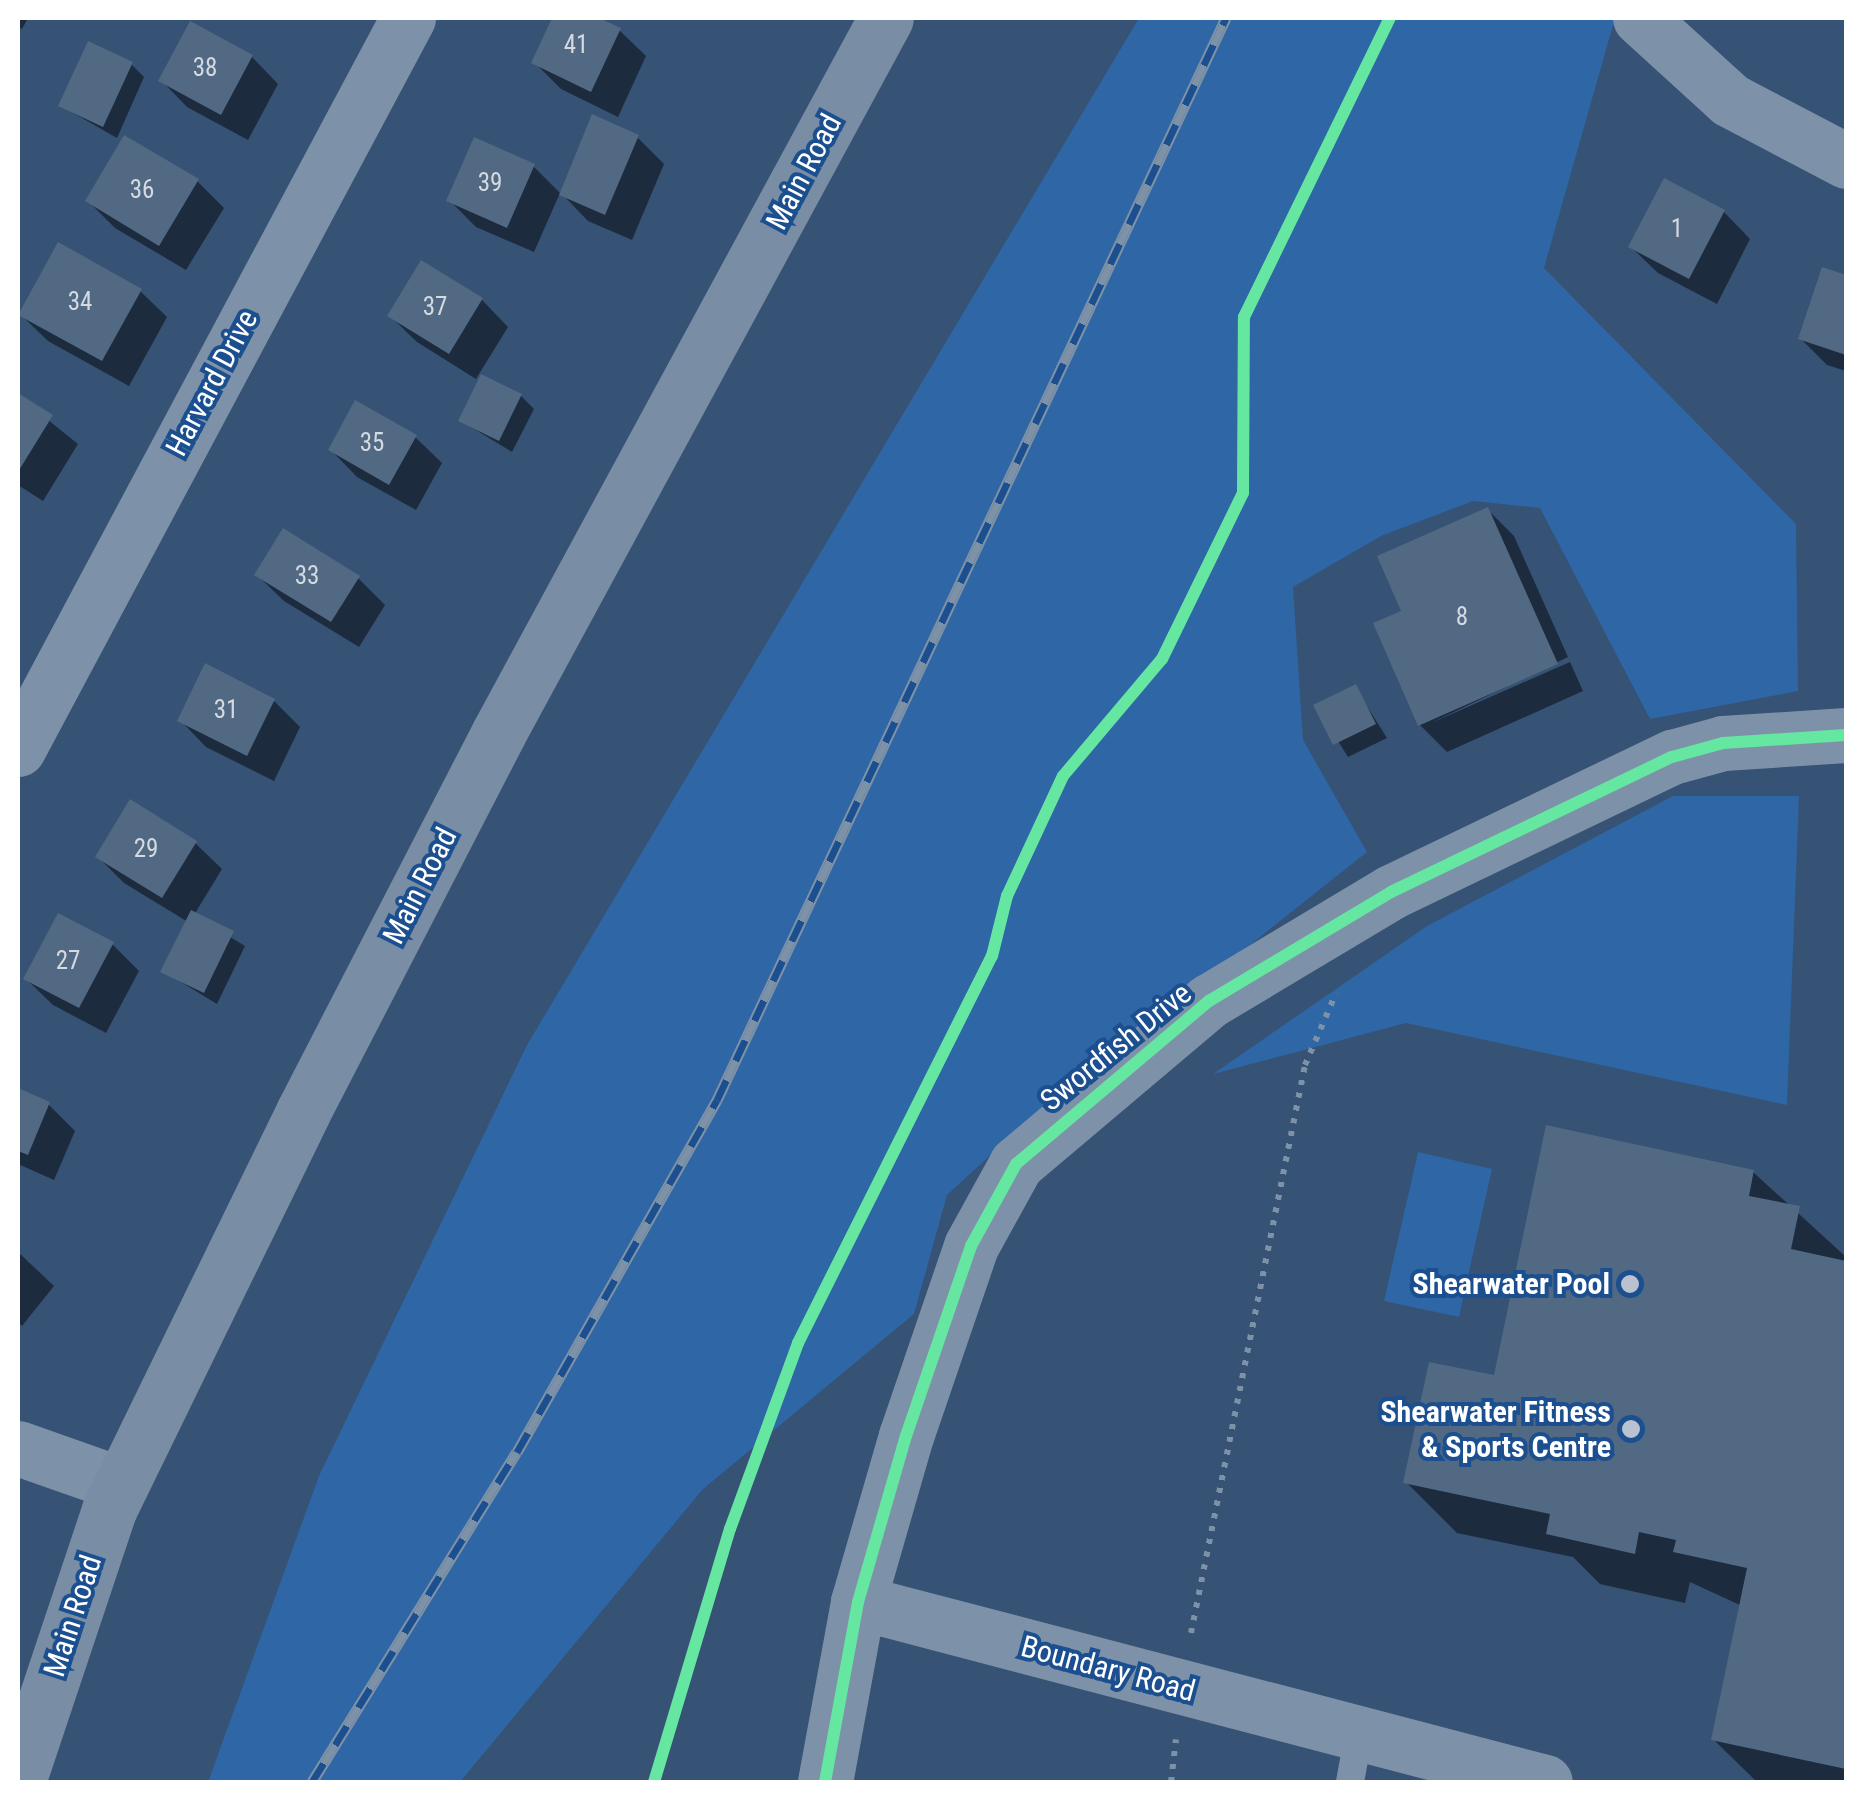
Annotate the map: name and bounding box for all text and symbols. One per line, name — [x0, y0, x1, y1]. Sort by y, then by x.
house number: 41 — [564, 30, 588, 60]
house number: 38 — [193, 53, 217, 83]
street label: Main Road — [759, 108, 849, 236]
house number: 39 — [478, 168, 502, 198]
house number: 36 — [130, 175, 154, 205]
house number: 1 — [1671, 214, 1683, 244]
house number: 34 — [68, 287, 92, 317]
house number: 37 — [423, 292, 447, 322]
street label: Harvard Drive — [159, 304, 265, 462]
house number: 35 — [360, 428, 384, 458]
house number: 33 — [295, 561, 319, 591]
house number: 8 — [1456, 602, 1468, 632]
house number: 31 — [214, 695, 238, 725]
street label: Main Road — [375, 822, 465, 950]
house number: 29 — [134, 834, 158, 864]
house number: 27 — [56, 946, 80, 976]
street label: Swordfish Drive — [1033, 975, 1199, 1119]
place label: Shearwater Pool — [1413, 1266, 1610, 1302]
marker: Shearwater Pool — [1619, 1273, 1641, 1295]
place label: Shearwater Fitness & Sports Centre — [1380, 1394, 1611, 1464]
marker: Shearwater Fitness & Sports Centre — [1620, 1418, 1642, 1440]
street label: Main Road — [36, 1551, 110, 1681]
street label: Boundary Road — [1017, 1628, 1199, 1710]

